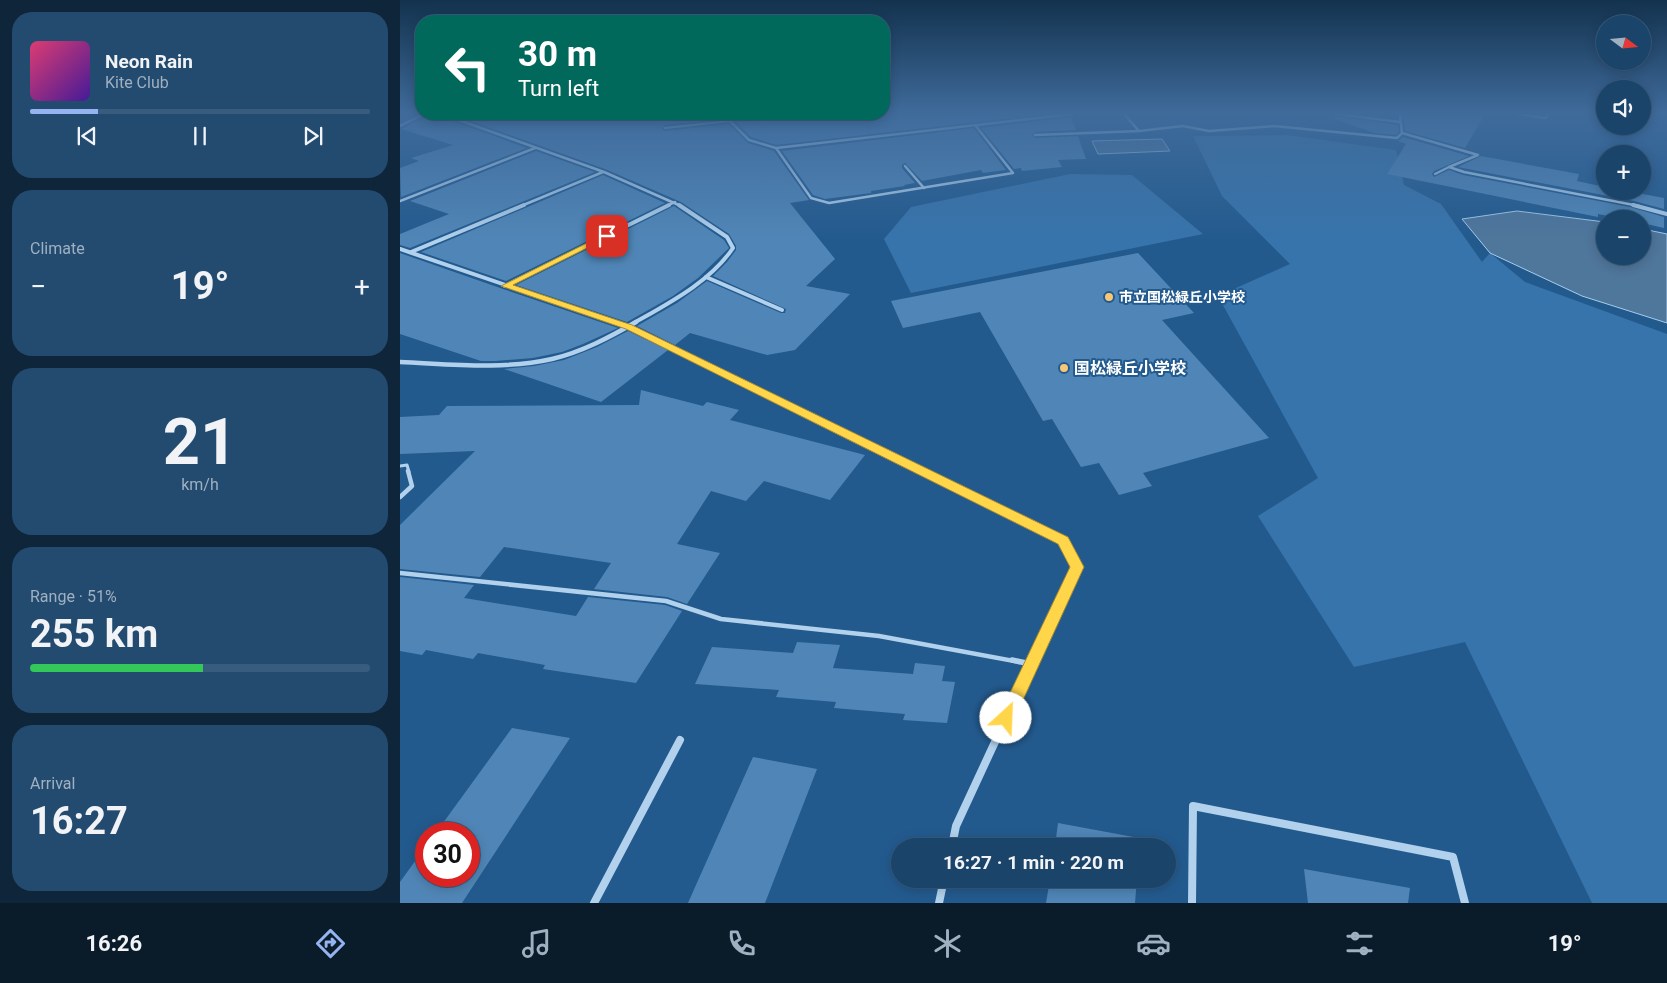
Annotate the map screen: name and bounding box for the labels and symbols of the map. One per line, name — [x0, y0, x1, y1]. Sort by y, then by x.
north arrow — [1596, 15, 1651, 70]
pin — [586, 215, 628, 257]
place label: 市立国松緑丘小学校 — [1119, 289, 1245, 305]
marker: 市立国松緑丘小学校 — [1103, 291, 1115, 303]
place label: 国松緑丘小学校 — [1074, 359, 1186, 378]
marker: 国松緑丘小学校 — [1058, 362, 1070, 374]
position arrow — [979, 691, 1031, 743]
speed limit sign: 30 — [415, 822, 480, 887]

